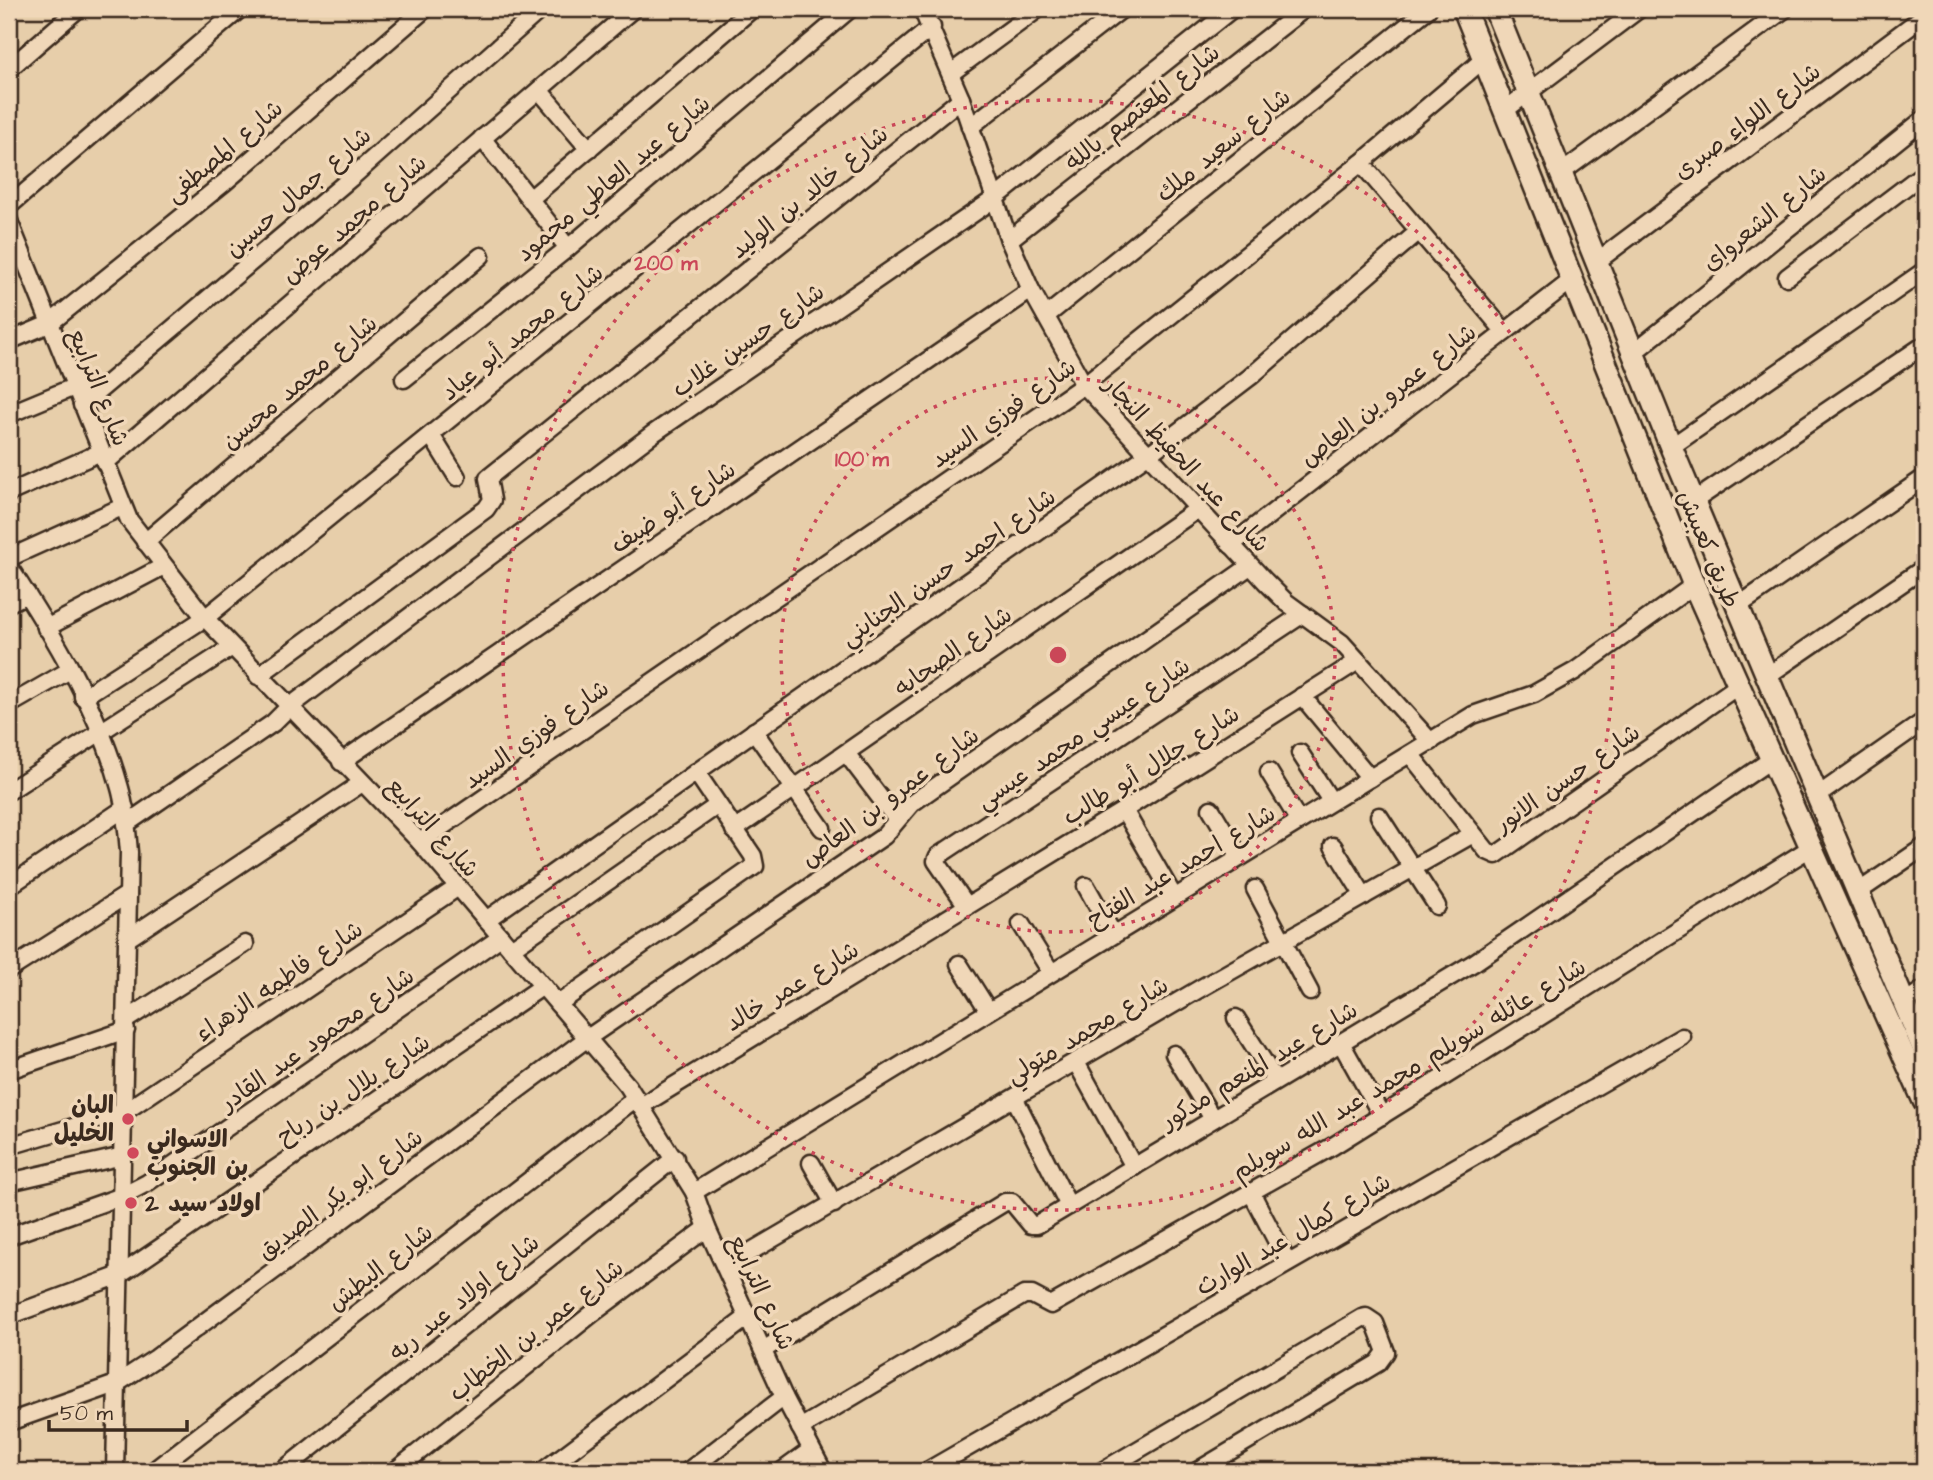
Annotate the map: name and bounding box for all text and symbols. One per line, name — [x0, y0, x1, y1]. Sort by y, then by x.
street label: شارع المعتصم بالله — [1058, 36, 1227, 179]
street label: شارع اللواء صبرى — [1667, 55, 1828, 188]
street label: شارع سعيد ملك — [1149, 81, 1298, 211]
street label: شارع عبد العاطي محمود — [509, 87, 720, 273]
street label: شارع المصطفى — [158, 92, 291, 211]
street label: شارع خالد بن الوليد — [723, 118, 896, 267]
street label: شارع جمال حسين — [218, 120, 379, 266]
street label: شارع محمد عوض — [275, 147, 435, 292]
street label: شارع الشعرواى — [1695, 158, 1834, 280]
text: 200 m — [633, 249, 698, 278]
street label: شارع محمد أبو عياد — [434, 256, 611, 409]
street label: شارع حسين غلاب — [665, 275, 832, 406]
street label: شارع محمد محسن — [214, 307, 385, 458]
street label: شارع عمرو بن العاص — [1293, 316, 1484, 476]
street label: شارع الترابيع — [59, 323, 137, 452]
street label: شارع فوزي السيد — [924, 351, 1083, 477]
street label: شارع عبد الحفيظ النجار — [1094, 368, 1277, 560]
text: 100 m — [835, 445, 890, 474]
street label: شارع أبو ضيف — [604, 453, 743, 562]
street label: شارع احمد حسن الجنايني — [834, 480, 1065, 658]
street label: طريق كعبيش — [1668, 485, 1748, 614]
street label: شارع الصحابه — [888, 599, 1020, 705]
centre of rings — [1046, 643, 1070, 667]
street label: شارع عيسي محمد عيسي — [970, 649, 1199, 821]
street label: شارع فوزي السيد — [457, 672, 616, 798]
street label: شارع جلال أبو طالب — [1056, 698, 1247, 834]
street label: شارع حسن الانور — [1487, 716, 1647, 842]
street label: شارع عمرو بن العاص — [794, 719, 987, 876]
street label: شارع الترابيع — [378, 770, 487, 885]
street label: شارع احمد عبد الفتاح — [1081, 797, 1282, 937]
street label: شارع فاطمه الزهراء — [189, 913, 370, 1051]
street label: شارع عمر خالد — [719, 933, 866, 1040]
street label: شارع عائله سويلم محمد عبد الله سويلم — [1226, 950, 1593, 1189]
street label: شارع محمود عبد القادر — [212, 960, 422, 1121]
street label: شارع محمد متولي — [1000, 969, 1177, 1095]
street label: شارع عبد المنعم مدكور — [1153, 993, 1364, 1139]
street label: شارع بلال بن رباح — [270, 1026, 437, 1154]
place label: البان الخليل — [54, 1089, 114, 1151]
marker: البان الخليل — [120, 1111, 136, 1127]
street label: شارع ابو بكر الصديق — [251, 1121, 431, 1268]
place label: الاسواني بن الجنوب — [147, 1123, 248, 1185]
marker: الاسواني بن الجنوب — [125, 1145, 141, 1161]
street label: شارع كمال عبد الوارث — [1190, 1165, 1397, 1305]
place label: اولاد سيد 2 — [144, 1187, 261, 1221]
marker: اولاد سيد 2 — [123, 1195, 139, 1211]
street label: شارع البطش — [321, 1216, 440, 1320]
street label: شارع اولاد عبد ربه — [382, 1226, 547, 1369]
street label: شارع الترابيع — [719, 1229, 803, 1356]
street label: شارع عمر بن الخطاب — [442, 1252, 631, 1410]
scale bar — [49, 1389, 187, 1433]
text: 50 m — [60, 1399, 114, 1428]

